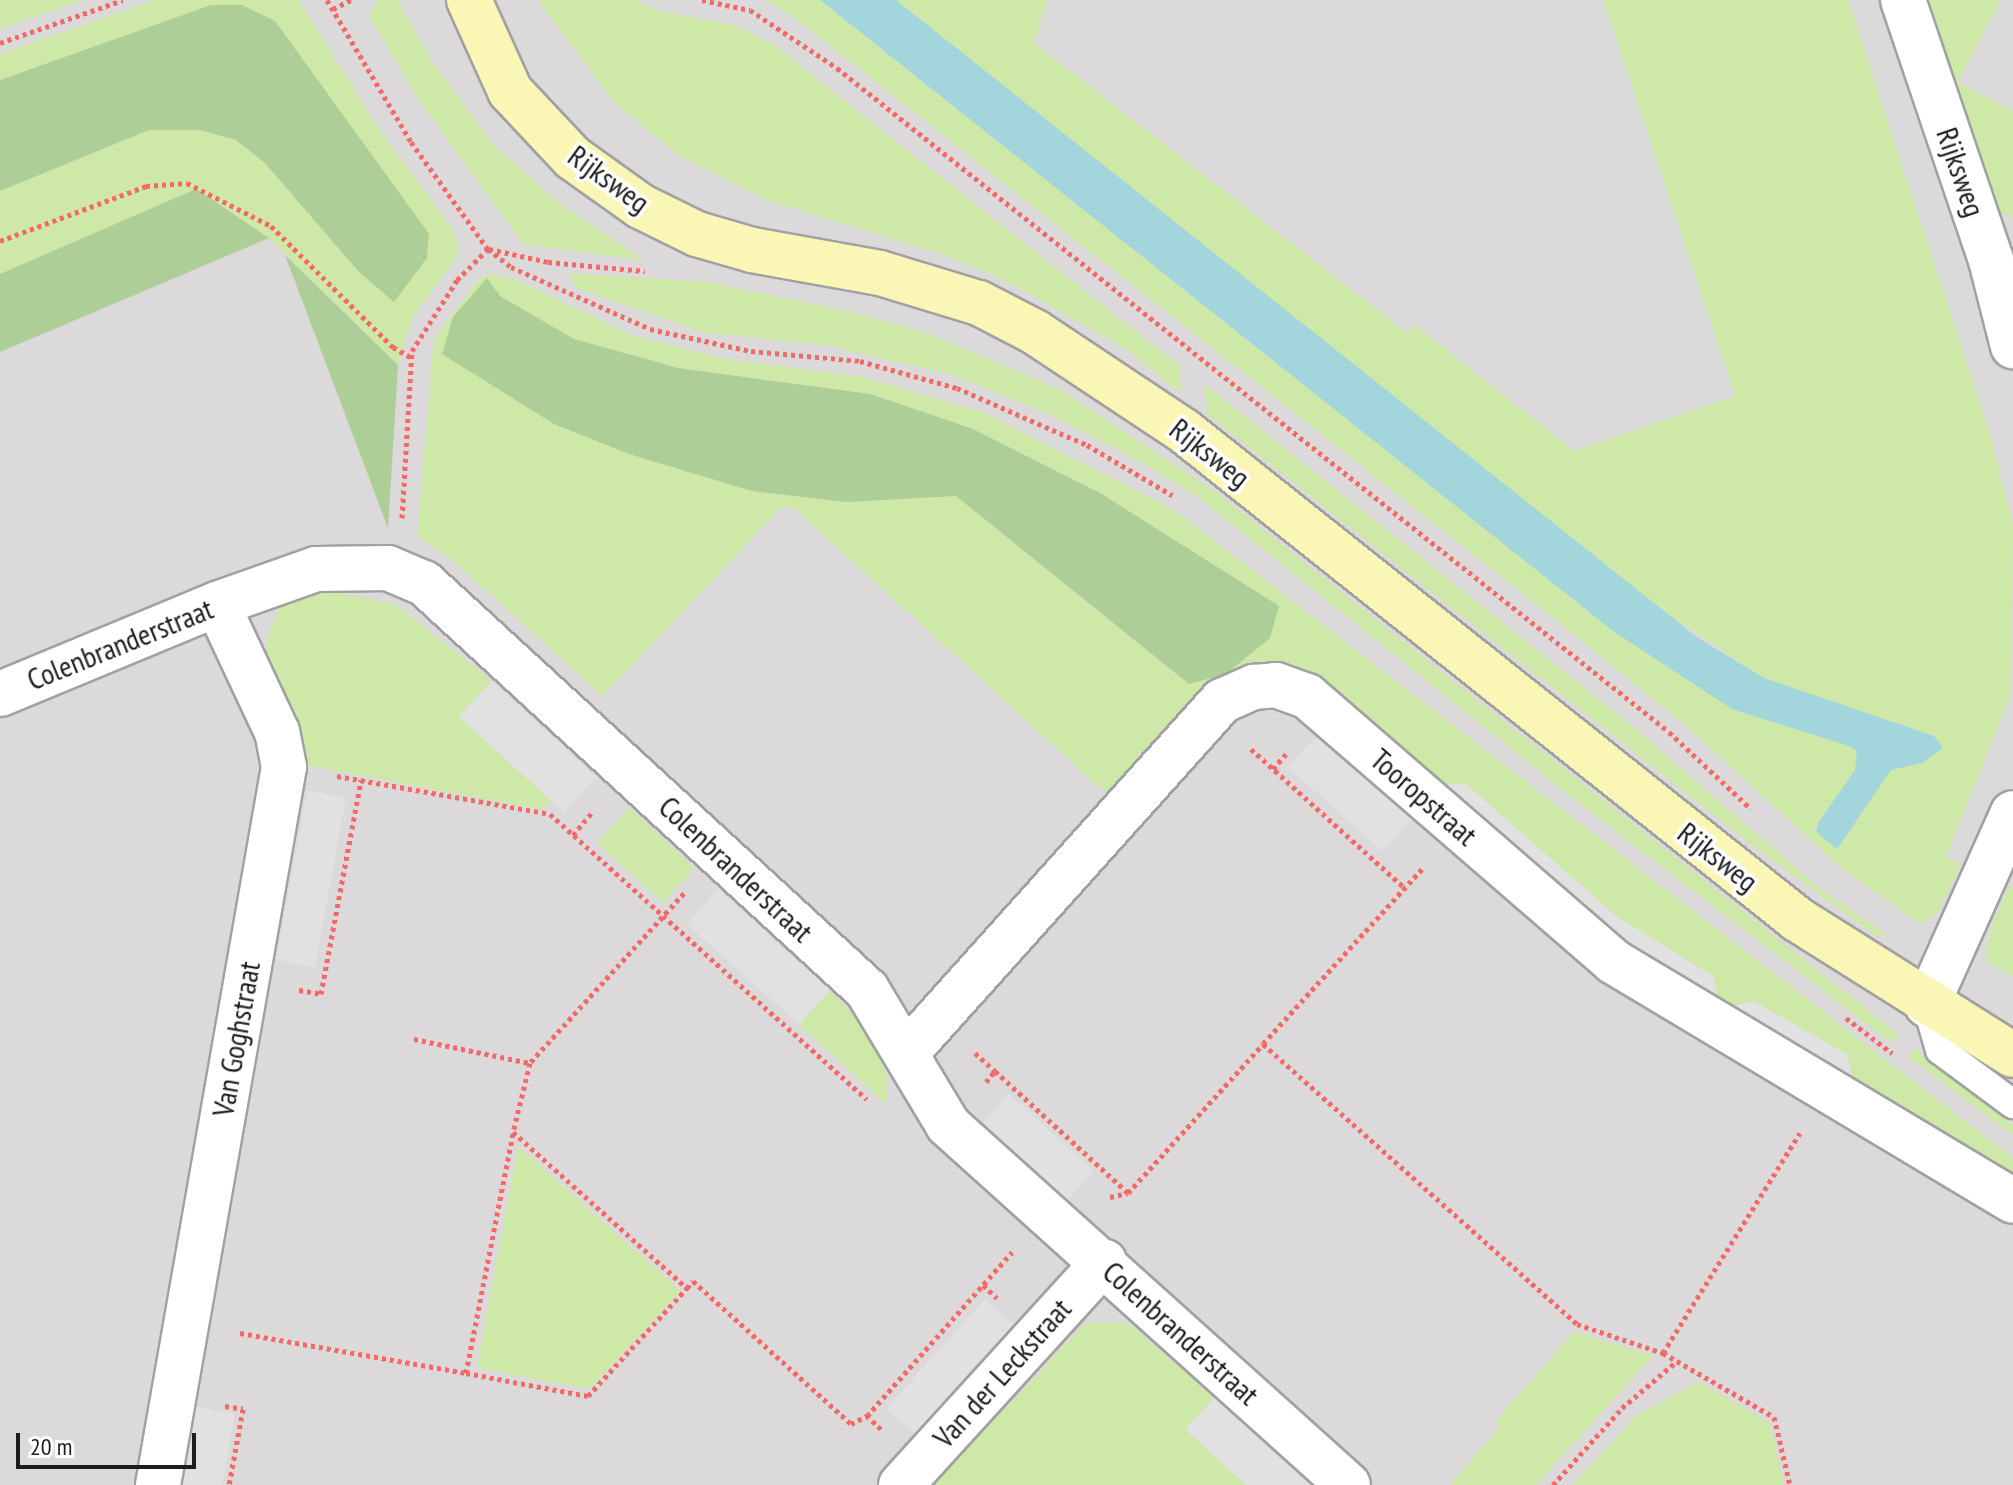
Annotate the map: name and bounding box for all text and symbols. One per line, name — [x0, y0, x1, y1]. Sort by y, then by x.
street label: Rijksweg — [1929, 123, 1993, 221]
street label: Rijksweg — [561, 137, 657, 221]
street label: Rijksweg — [1163, 411, 1257, 495]
street label: Colenbranderstraat — [22, 590, 218, 698]
street label: Tooropstraat — [1363, 741, 1485, 853]
street label: Colenbranderstraat — [652, 789, 820, 949]
street label: Rijksweg — [1671, 815, 1765, 899]
street label: Van Goghstraat — [205, 959, 267, 1119]
street label: Colenbranderstraat — [1096, 1254, 1266, 1412]
street label: Van der Leckstraat — [926, 1291, 1078, 1455]
scale bar — [20, 1417, 200, 1467]
text: 20 m — [30, 1431, 72, 1462]

